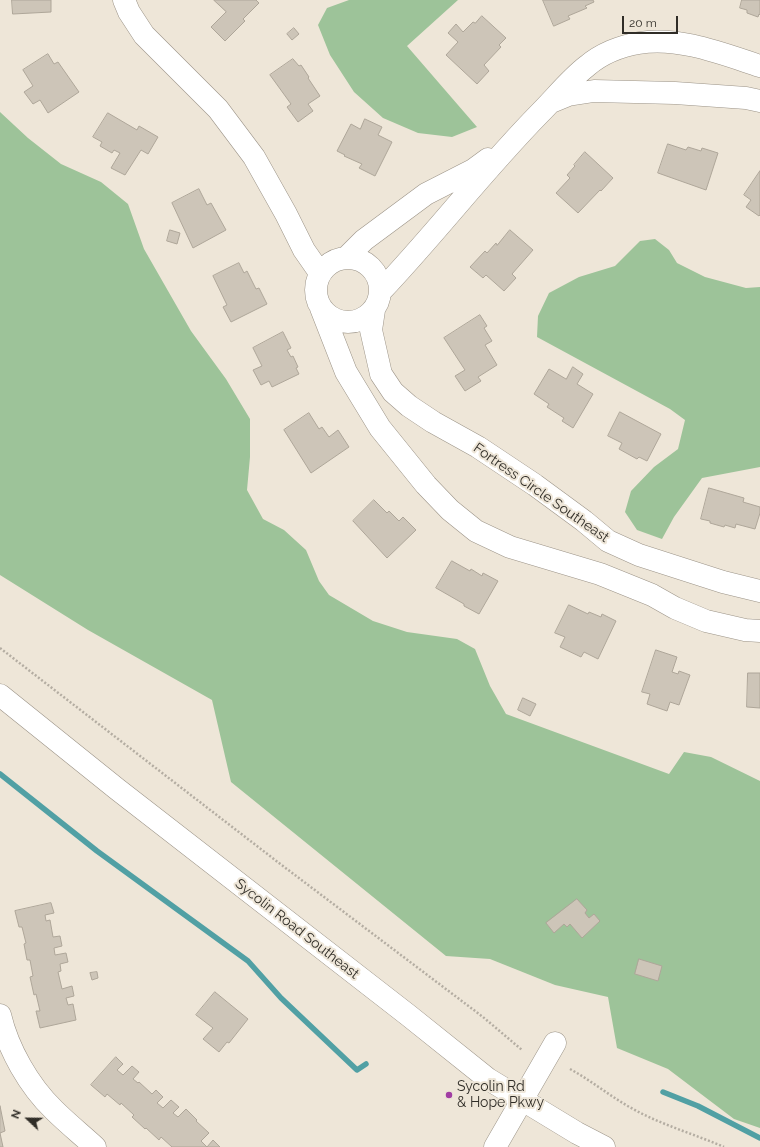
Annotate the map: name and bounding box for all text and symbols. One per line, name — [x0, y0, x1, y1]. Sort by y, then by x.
scale bar — [624, 8, 680, 34]
text: 20 m — [629, 16, 657, 30]
street label: Fortress Circle Southeast — [470, 440, 612, 546]
street label: Sycolin Road Southeast — [232, 875, 362, 983]
place label: Sycolin Rd & Hope Pkwy — [457, 1079, 544, 1112]
marker: Sycolin Rd & Hope Pkwy — [444, 1090, 454, 1100]
north arrow — [8, 1099, 48, 1139]
text: N — [9, 1108, 24, 1121]

